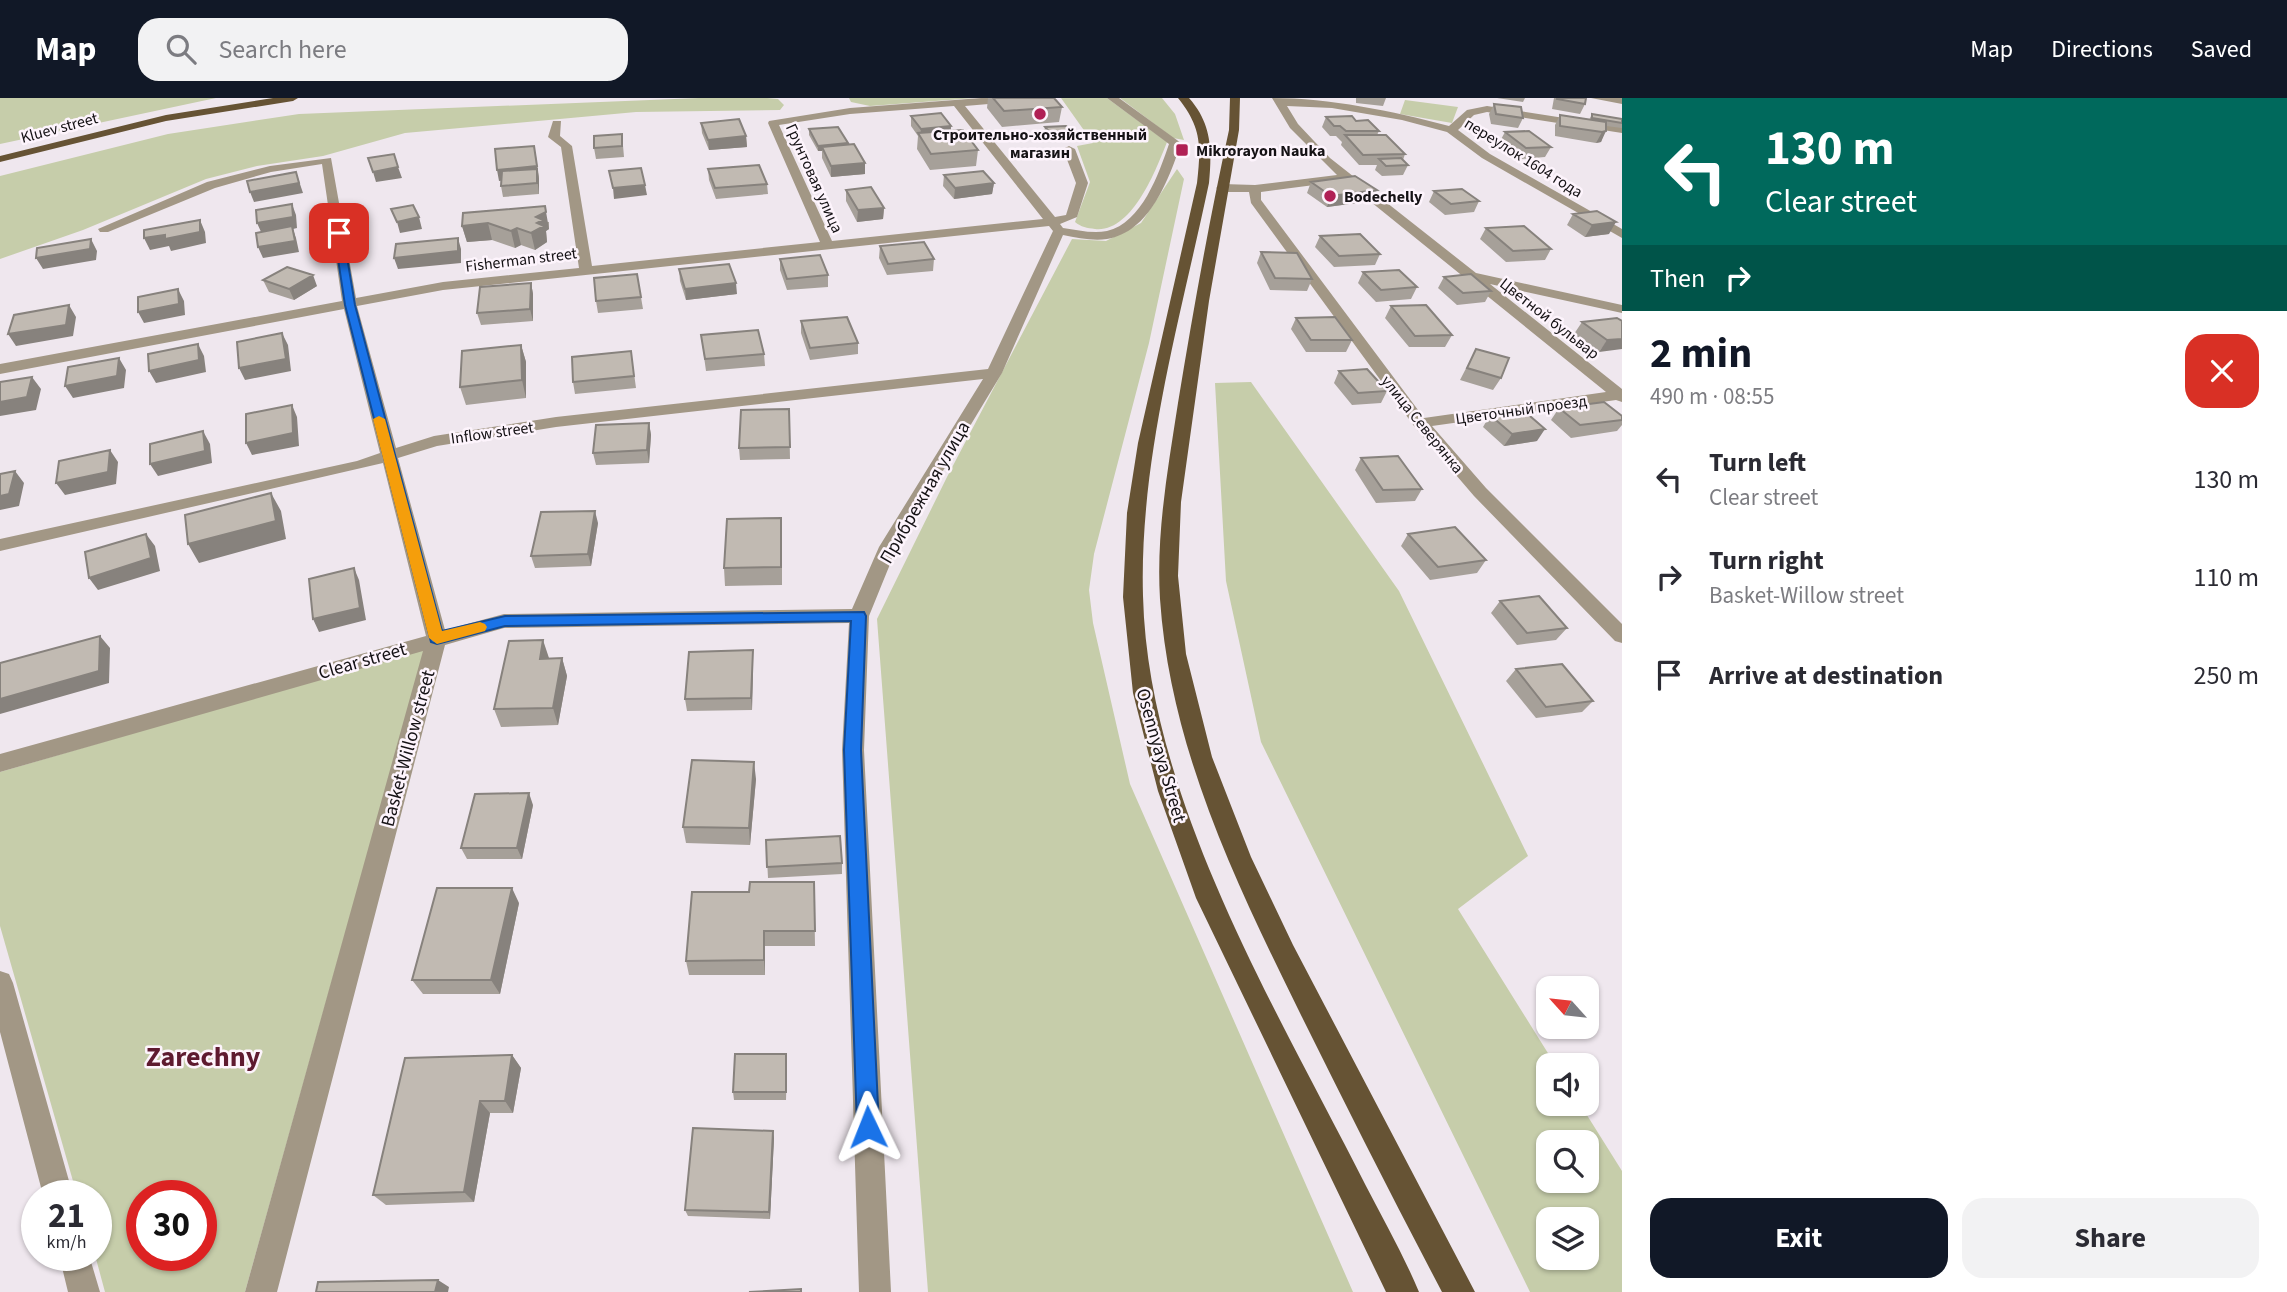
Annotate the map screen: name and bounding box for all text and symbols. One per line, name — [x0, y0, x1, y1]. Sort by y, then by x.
search box — [138, 18, 628, 81]
text: Map — [35, 26, 96, 73]
icon: search — [162, 30, 200, 68]
text: Search here — [218, 31, 347, 68]
text: Map — [1970, 32, 2013, 67]
text: Directions — [2051, 32, 2153, 67]
text: Saved — [2191, 32, 2252, 67]
marker: Строительно-хозяйственный магазин — [1032, 106, 1048, 122]
street label: Kluev street — [18, 107, 101, 149]
street label: переулок 1604 года — [1460, 113, 1587, 203]
text: 130 m — [1765, 114, 1894, 184]
street label: Грунтовая улица — [780, 120, 848, 237]
place label: Строительно-хозяйственный магазин — [933, 124, 1147, 164]
icon: left — [1650, 126, 1741, 217]
place label: Mikrorayon Nauka — [1196, 140, 1325, 162]
marker: Mikrorayon Nauka — [1174, 142, 1190, 158]
text: Clear street — [1765, 179, 1917, 225]
place label: Bodechelly — [1344, 186, 1423, 208]
marker: Bodechelly — [1322, 188, 1338, 204]
pin — [309, 203, 369, 263]
icon: arrive — [320, 214, 358, 252]
street label: Fisherman street — [464, 242, 579, 278]
icon: right — [1719, 259, 1757, 297]
text: Then — [1650, 260, 1705, 297]
street label: Цветной бульвар — [1495, 273, 1604, 365]
text: 2 min — [1650, 324, 1752, 384]
button: close — [2185, 334, 2259, 408]
street label: улица Северянка — [1376, 371, 1469, 478]
text: 490 m · 08:55 — [1650, 380, 1774, 413]
street label: Цветочный проезд — [1454, 390, 1589, 430]
street label: Inflow street — [449, 416, 536, 450]
street label: Прибрежная улица — [873, 417, 977, 569]
text: Turn left — [1709, 444, 1806, 481]
icon: left — [1650, 460, 1688, 498]
text: 130 m — [2193, 461, 2259, 498]
text: Clear street — [1709, 481, 1818, 514]
text: Turn right — [1709, 542, 1824, 579]
icon: right — [1650, 558, 1688, 596]
text: 110 m — [2193, 559, 2259, 596]
text: Basket-Willow street — [1709, 579, 1904, 612]
street label: Clear street — [315, 636, 410, 687]
icon: arrive — [1650, 656, 1688, 694]
text: Arrive at destination — [1709, 657, 1943, 694]
text: 250 m — [2193, 657, 2259, 694]
street label: Basket-Willow street — [375, 667, 442, 830]
street label: Osennyaya Street — [1129, 685, 1193, 826]
north arrow — [1536, 976, 1600, 1040]
map controls — [1536, 976, 1599, 1270]
district label: Zarechny — [146, 1037, 261, 1077]
button: sound — [1536, 1053, 1599, 1116]
position arrow — [831, 1090, 905, 1164]
button: search — [1536, 1130, 1599, 1193]
speed limit sign: 30 — [126, 1180, 217, 1271]
text: 21 — [48, 1191, 85, 1241]
button: Exit — [1650, 1198, 1948, 1278]
button: Share — [1962, 1198, 2259, 1278]
button: layers — [1536, 1207, 1599, 1270]
text: km/h — [47, 1230, 86, 1255]

